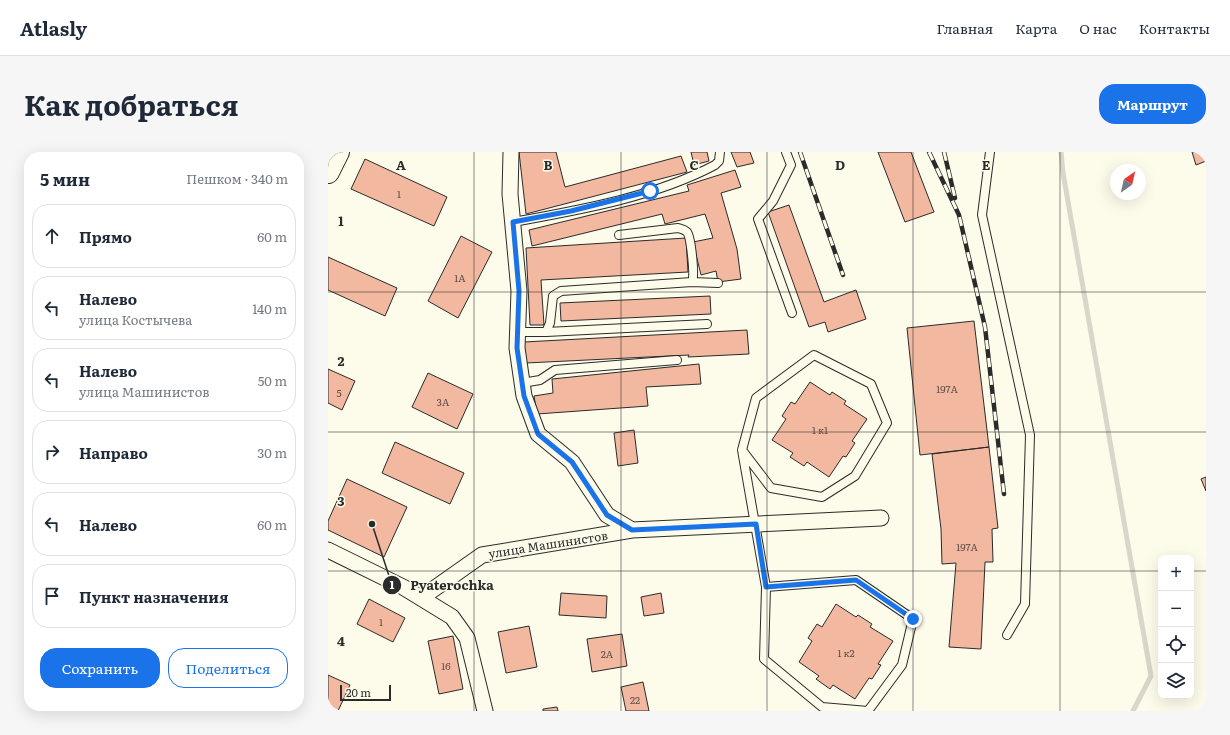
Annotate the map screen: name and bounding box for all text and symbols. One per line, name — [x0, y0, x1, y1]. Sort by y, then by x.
text: Atlasly — [20, 14, 87, 42]
text: Главная — [937, 18, 993, 38]
text: Карта — [1015, 18, 1057, 38]
text: О нас — [1079, 18, 1117, 38]
text: Контакты — [1139, 18, 1210, 38]
text: Как добраться — [24, 83, 239, 125]
button: Маршрут — [1099, 84, 1206, 124]
text: A — [396, 155, 406, 174]
text: B — [544, 155, 553, 174]
text: C — [689, 155, 699, 174]
text: D — [835, 155, 845, 174]
text: E — [982, 155, 991, 174]
north arrow — [1110, 164, 1146, 200]
text: 5 мин — [40, 166, 90, 191]
text: Пешком · 340 m — [186, 169, 288, 188]
route start — [641, 182, 659, 200]
house number: 1 — [397, 186, 401, 201]
text: 1 — [338, 211, 344, 230]
icon: ahead — [41, 225, 63, 247]
text: Прямо — [79, 225, 132, 248]
text: 60 m — [257, 227, 287, 246]
house number: 1А — [454, 270, 466, 285]
text: Налево — [79, 287, 137, 310]
icon: left — [41, 297, 63, 319]
text: 140 m — [252, 299, 287, 318]
text: улица Костычева — [79, 310, 192, 329]
text: 2 — [338, 351, 345, 370]
text: Налево — [79, 359, 137, 382]
icon: left — [41, 369, 63, 391]
text: 50 m — [258, 371, 287, 390]
house number: 197А — [936, 381, 958, 396]
text: улица Машинистов — [79, 382, 210, 401]
house number: 5 — [336, 385, 342, 400]
house number: 3А — [437, 394, 450, 409]
house number: 1 к1 — [812, 422, 828, 437]
icon: right — [41, 441, 63, 463]
text: Направо — [79, 441, 148, 464]
text: 30 m — [257, 443, 287, 462]
text: 3 — [337, 491, 345, 510]
icon: left — [41, 513, 63, 535]
text: Налево — [79, 513, 137, 536]
text: 60 m — [257, 515, 287, 534]
street label: улица Машинистов — [487, 526, 609, 562]
house number: 197А — [956, 539, 978, 554]
map controls — [1158, 555, 1194, 699]
button: + — [1158, 555, 1194, 591]
callout: Pyaterochka — [382, 573, 502, 598]
text: 1 — [390, 575, 395, 593]
text: Pyaterochka — [410, 575, 494, 594]
icon: arrive — [41, 585, 63, 607]
text: Пункт назначения — [79, 585, 229, 608]
button: − — [1158, 591, 1194, 627]
route end — [904, 610, 922, 628]
house number: 1 — [379, 614, 383, 629]
button: locate — [1158, 627, 1194, 663]
text: 4 — [337, 631, 345, 650]
house number: 1 к2 — [837, 645, 855, 660]
house number: 2А — [601, 646, 614, 661]
button: Сохранить — [40, 648, 160, 688]
button: Поделиться — [168, 648, 288, 688]
house number: 16 — [441, 658, 451, 673]
button: layers — [1158, 663, 1194, 699]
scale bar — [340, 683, 391, 702]
text: 20 m — [346, 684, 371, 700]
house number: 22 — [630, 692, 640, 707]

